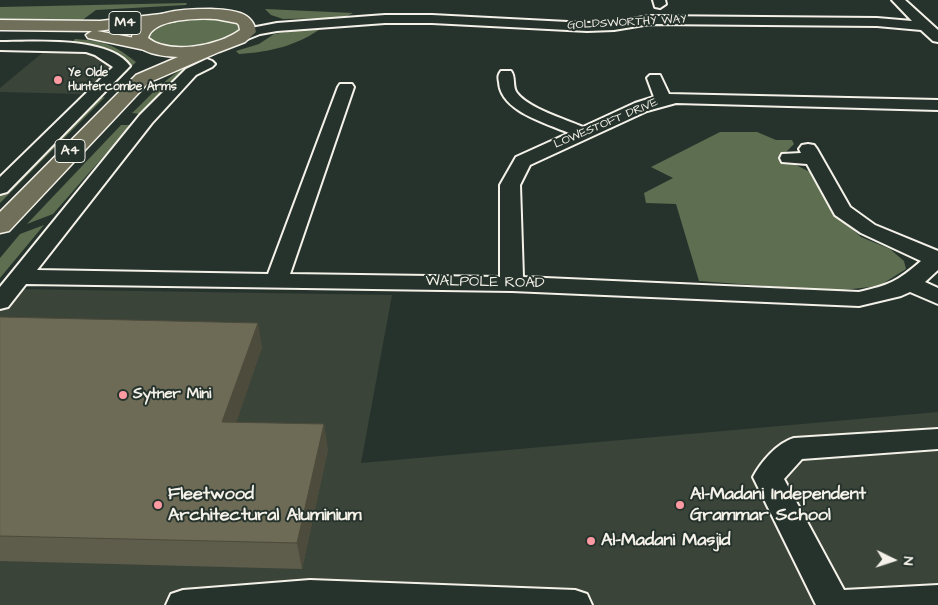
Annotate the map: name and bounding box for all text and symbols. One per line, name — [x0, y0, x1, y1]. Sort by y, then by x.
road number: M4 — [109, 12, 141, 34]
street label: GOLDSWORTHY WAY — [567, 13, 687, 33]
place label: Ye Olde Huntercombe Arms — [68, 66, 177, 94]
marker: Ye Olde Huntercombe Arms — [52, 74, 64, 86]
street label: LOWESTOFT DRIVE — [552, 96, 660, 152]
road number: A4 — [55, 140, 85, 162]
street label: WALPOLE ROAD — [425, 273, 545, 293]
place label: Sytner Mini — [133, 386, 211, 404]
marker: Sytner Mini — [117, 389, 129, 401]
place label: Fleetwood Architectural Aluminium — [168, 484, 362, 526]
place label: Al-Madani Independent Grammar School — [690, 484, 866, 526]
marker: Fleetwood Architectural Aluminium — [152, 499, 164, 511]
marker: Al-Madani Independent Grammar School — [674, 499, 686, 511]
place label: Al-Madani Masjid — [601, 530, 731, 552]
marker: Al-Madani Masjid — [585, 535, 597, 547]
north arrow — [868, 535, 918, 585]
text: N — [898, 556, 918, 566]

